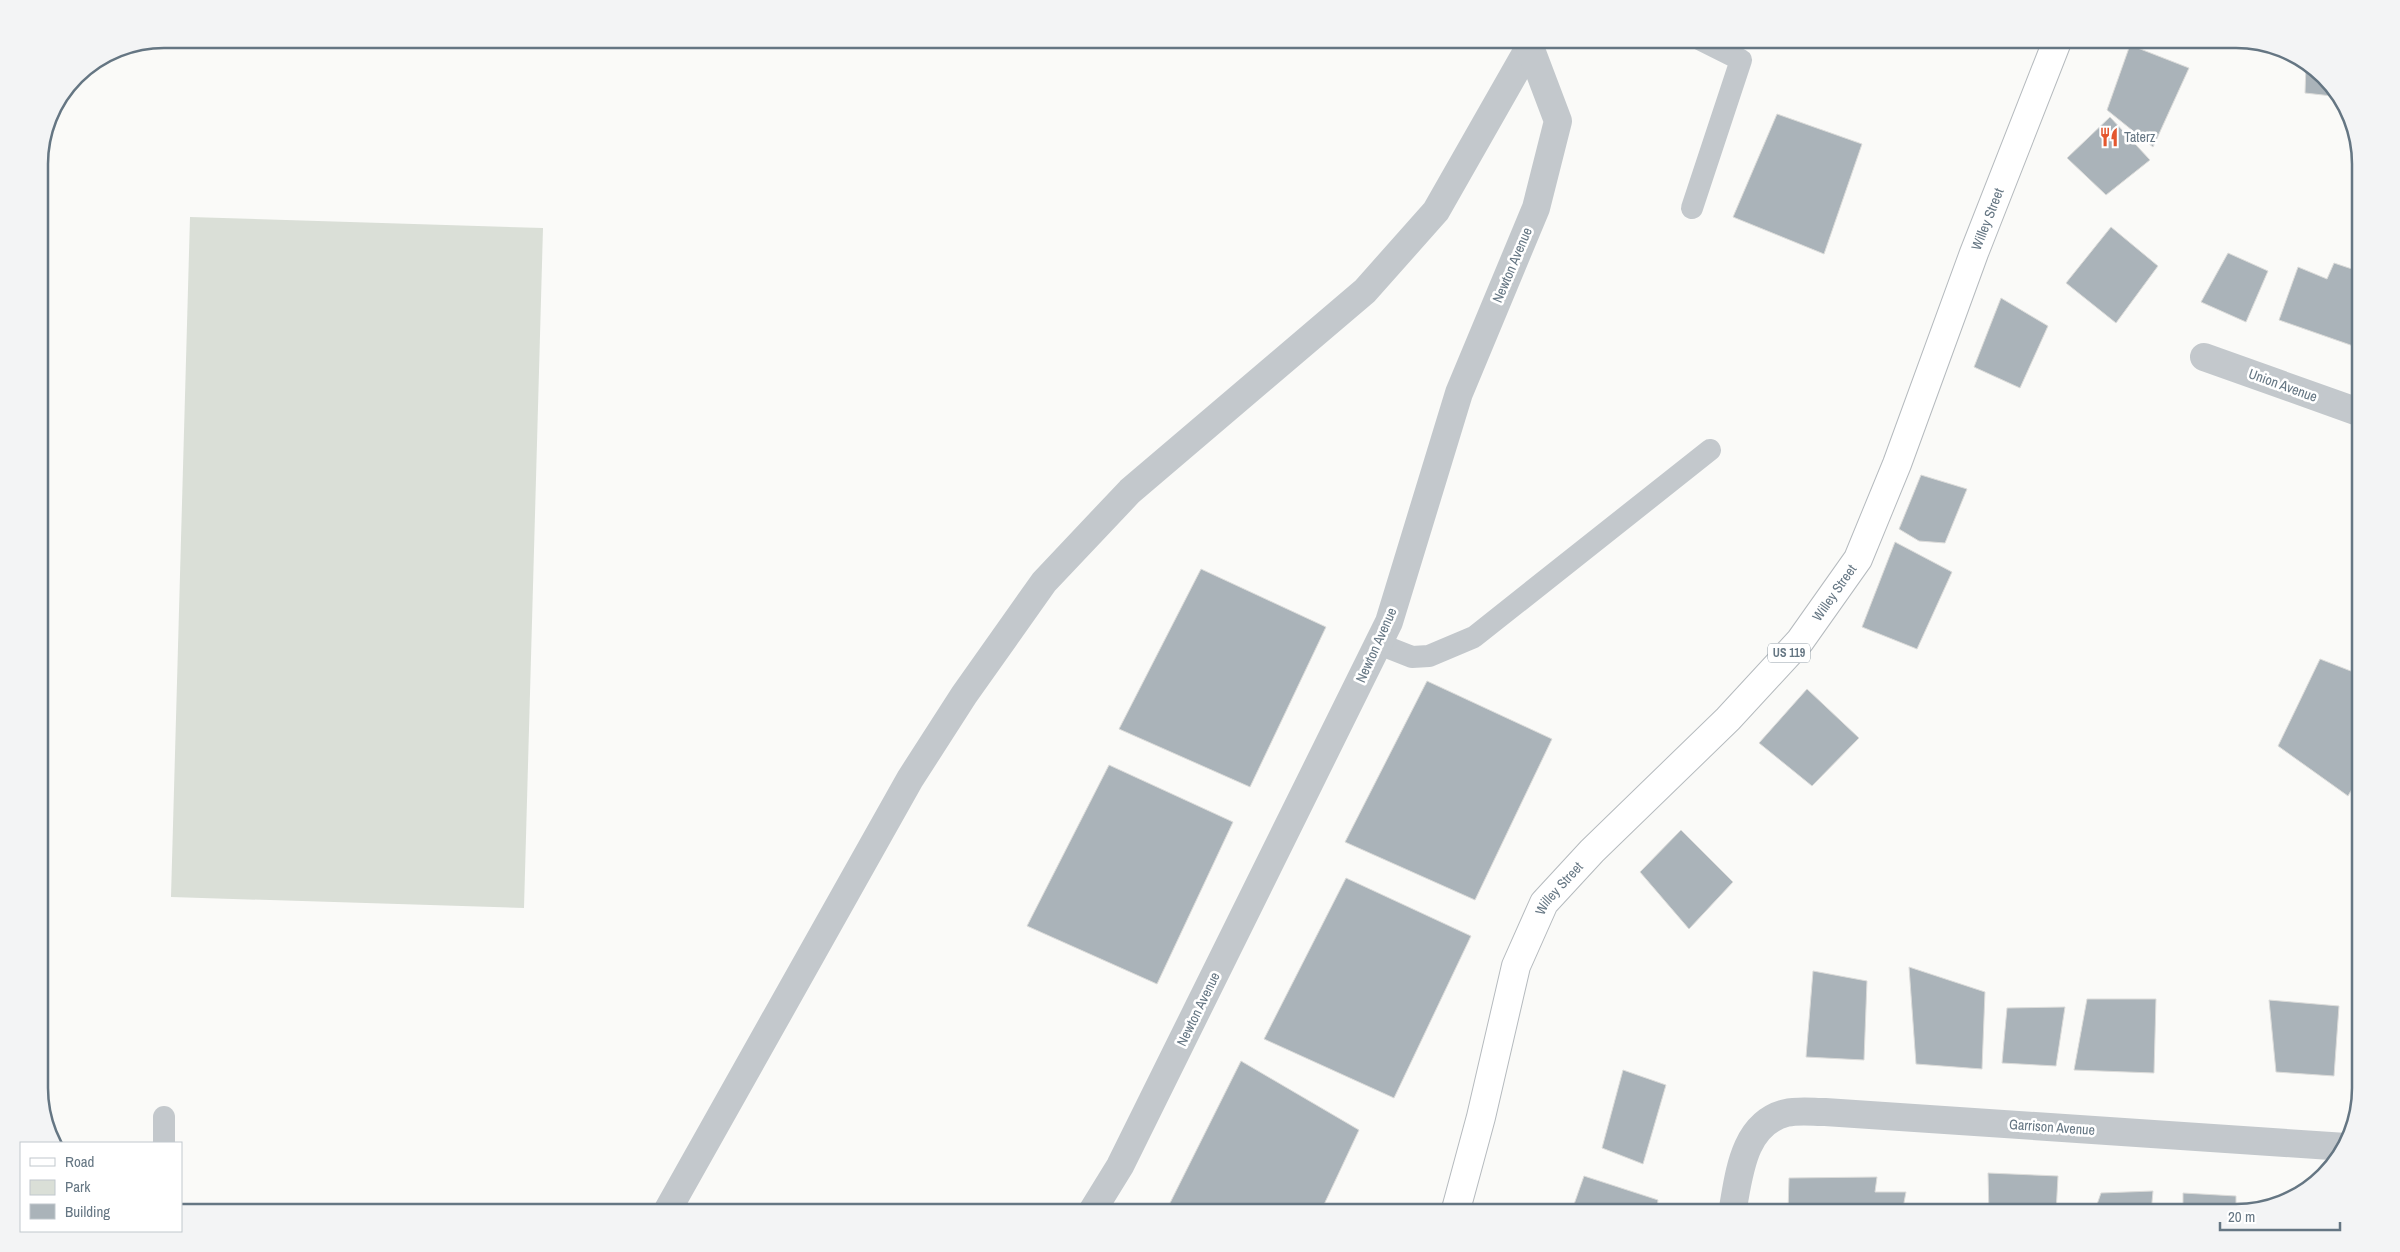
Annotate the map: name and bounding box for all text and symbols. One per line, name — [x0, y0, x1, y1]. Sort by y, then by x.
restaurant icon: Taterz — [2098, 126, 2120, 148]
place label: Taterz — [2124, 128, 2156, 146]
street label: Willey Street — [1967, 185, 2008, 253]
street label: Newton Avenue — [1488, 225, 1536, 305]
street label: Union Avenue — [2246, 364, 2320, 406]
street label: Willey Street — [1808, 561, 1860, 625]
street label: Newton Avenue — [1351, 605, 1401, 685]
road number: US 119 — [1768, 644, 1810, 662]
street label: Willey Street — [1531, 858, 1587, 918]
street label: Newton Avenue — [1172, 969, 1224, 1049]
street label: Garrison Avenue — [2008, 1115, 2096, 1139]
legend — [20, 1142, 182, 1232]
text: Road — [65, 1151, 94, 1172]
text: Park — [65, 1176, 91, 1197]
scale bar — [2220, 1200, 2340, 1232]
text: Building — [65, 1201, 110, 1222]
text: 20 m — [2228, 1206, 2255, 1227]

